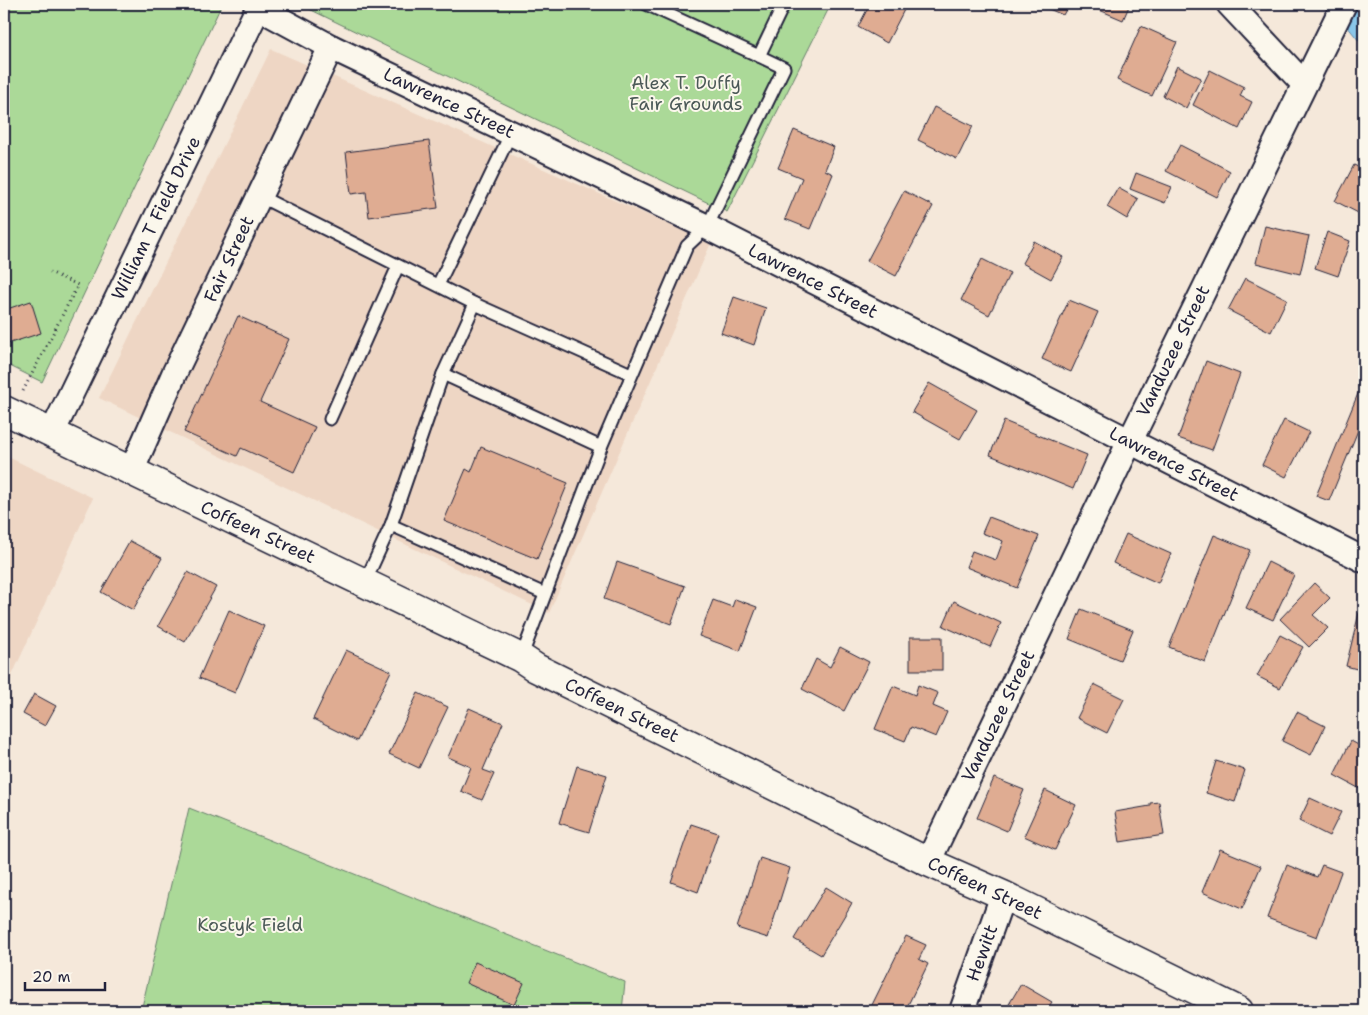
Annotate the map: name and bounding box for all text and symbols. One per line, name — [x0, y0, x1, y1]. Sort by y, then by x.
street label: Lawrence Street — [379, 62, 519, 144]
park label: Alex T. Duffy Fair Grounds — [629, 71, 743, 116]
street label: William T Field Drive — [106, 132, 206, 304]
street label: Fair Street — [199, 212, 260, 306]
street label: Lawrence Street — [744, 238, 882, 324]
street label: Vanduzee Street — [1131, 281, 1215, 421]
street label: Lawrence Street — [1105, 421, 1243, 507]
street label: Coffeen Street — [197, 495, 319, 569]
street label: Vanduzee Street — [956, 646, 1040, 786]
street label: Coffeen Street — [561, 672, 683, 748]
street label: Coffeen Street — [924, 851, 1046, 925]
park label: Kostyk Field — [197, 913, 303, 937]
street label: Hewitt — [961, 921, 1003, 985]
scale bar — [25, 960, 105, 992]
text: 20 m — [32, 967, 71, 987]

